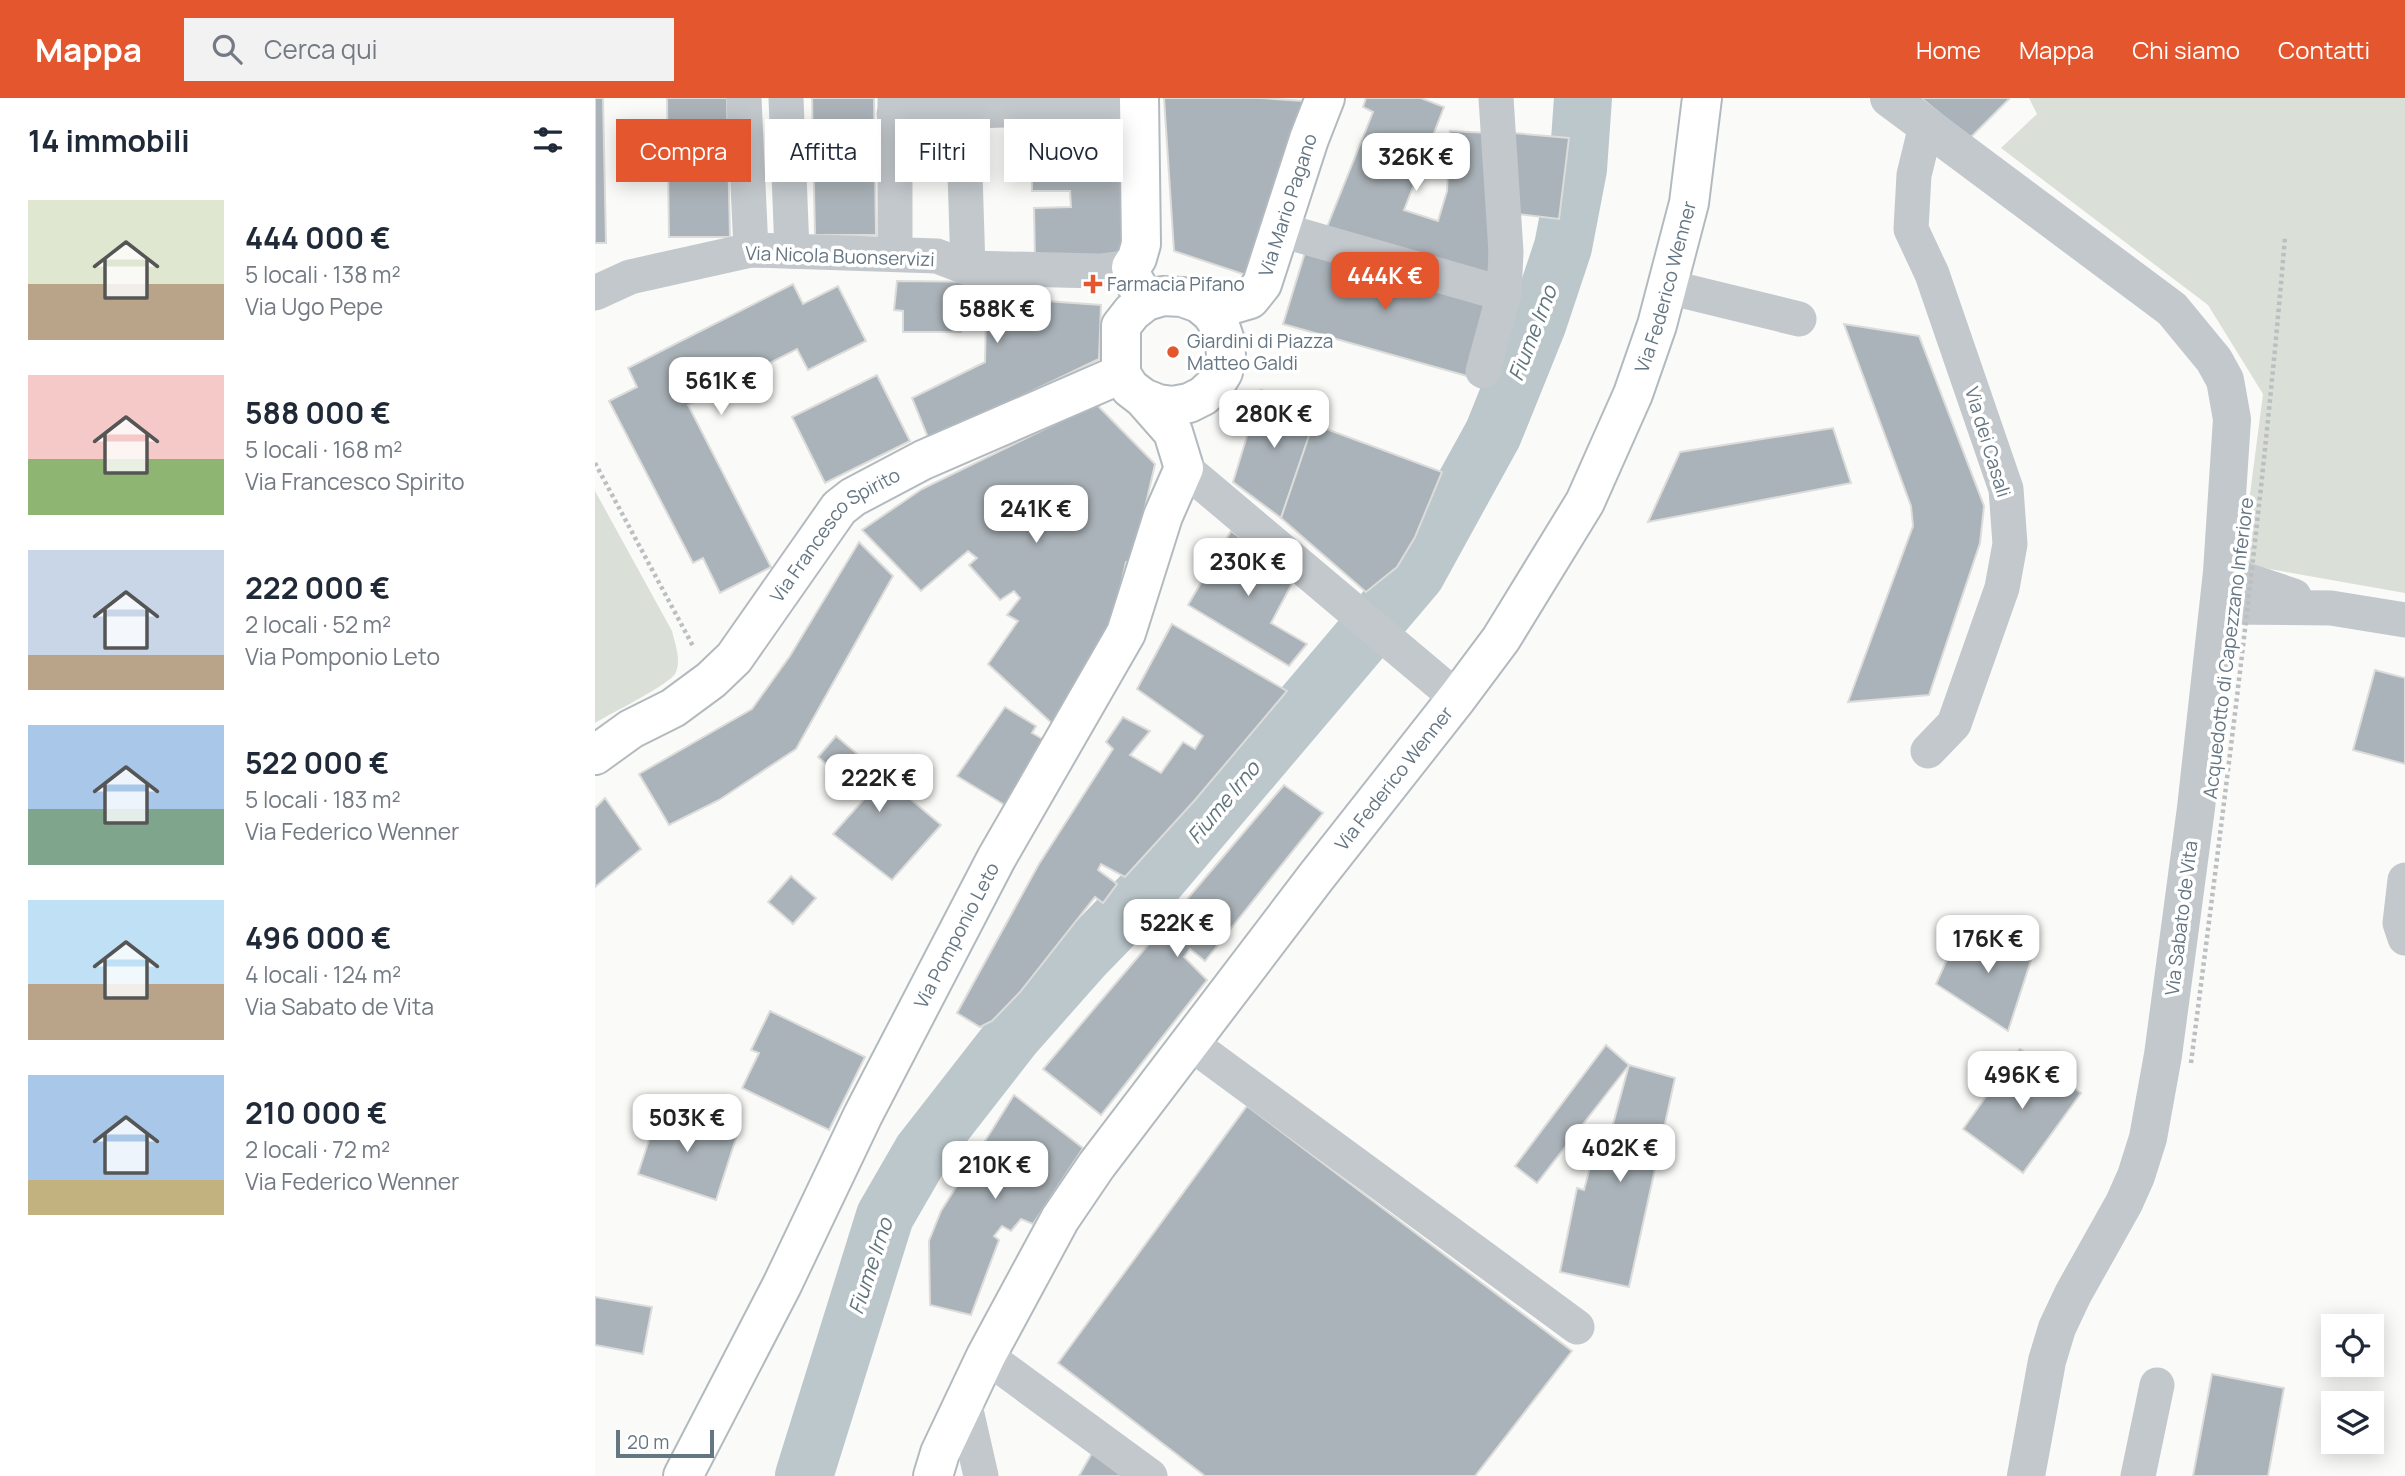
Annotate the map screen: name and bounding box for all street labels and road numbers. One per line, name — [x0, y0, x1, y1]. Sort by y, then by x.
street label: Via Mario Pagano — [1252, 130, 1323, 280]
street label: Via Federico Wenner — [1628, 198, 1702, 376]
street label: Via Nicola Buonservizi — [745, 240, 935, 272]
street label: Via dei Casali — [1959, 384, 2017, 500]
street label: Via Francesco Spirito — [764, 461, 905, 607]
street label: Acquedotto di Capezzano Inferiore — [2197, 496, 2259, 800]
street label: Via Federico Wenner — [1329, 701, 1459, 856]
street label: Via Sabato de Vita — [2159, 839, 2203, 997]
street label: Via Pomponio Leto — [908, 858, 1005, 1013]

